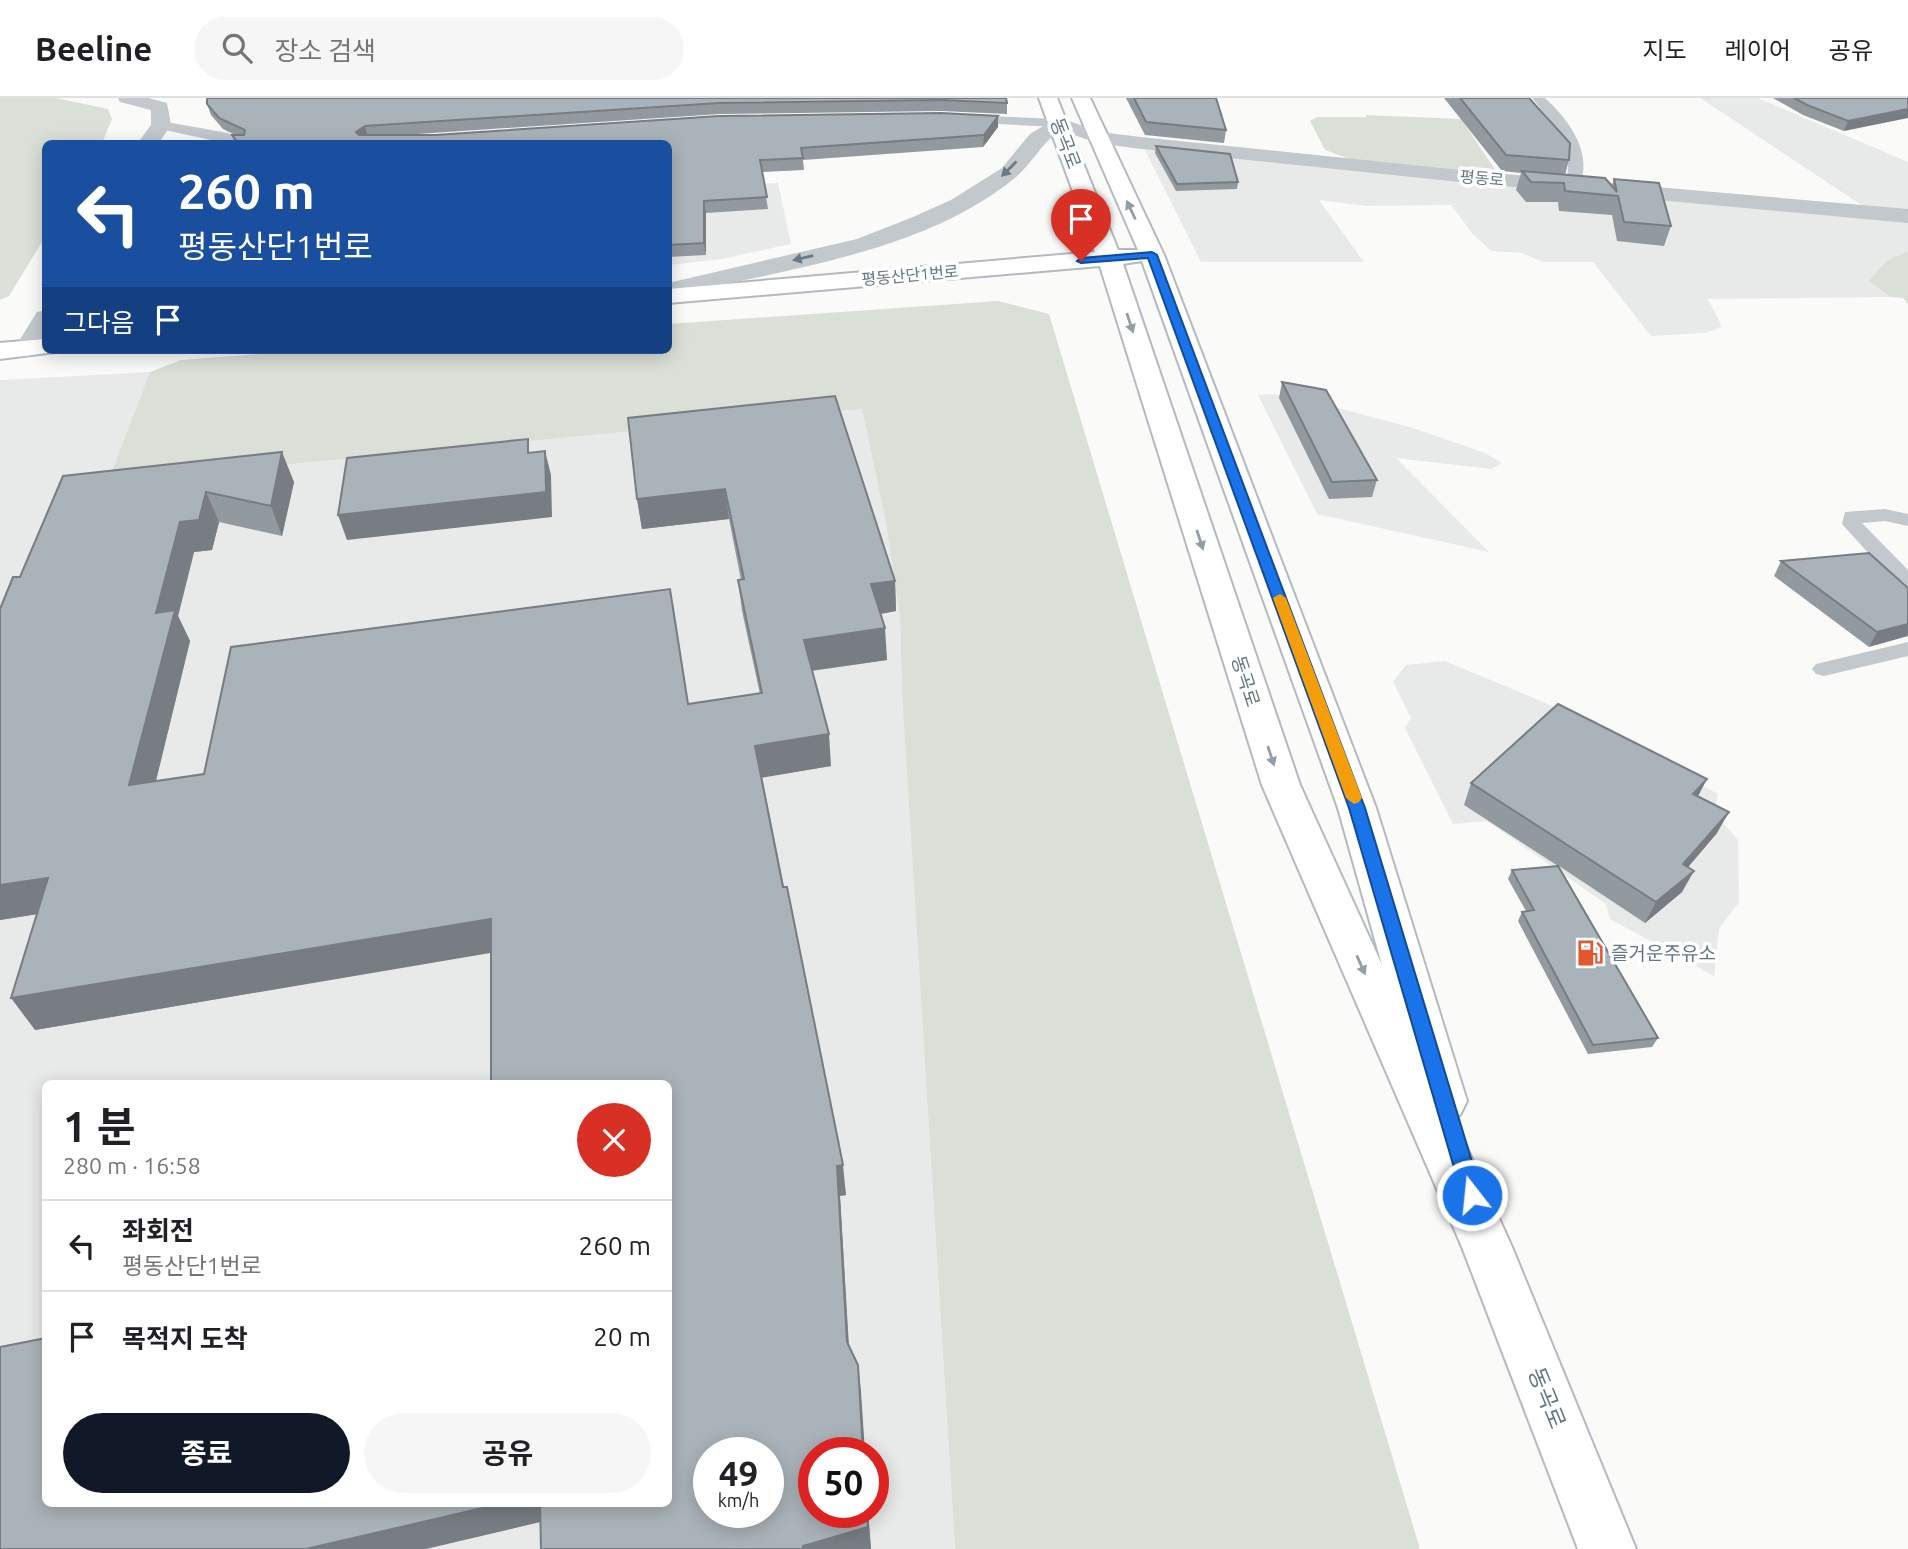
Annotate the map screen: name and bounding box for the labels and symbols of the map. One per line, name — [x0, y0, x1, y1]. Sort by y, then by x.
street label: 동곡로 — [1046, 115, 1086, 171]
one-way arrow — [1001, 160, 1017, 177]
street label: 평동로 — [1459, 167, 1505, 189]
pin — [1051, 189, 1111, 261]
one-way arrow — [1125, 200, 1137, 220]
one-way arrow — [791, 253, 813, 264]
street label: 평동산단1번로 — [861, 262, 960, 288]
one-way arrow — [1125, 313, 1136, 334]
one-way arrow — [1195, 530, 1205, 551]
street label: 동곡로 — [1227, 653, 1265, 709]
one-way arrow — [1266, 745, 1277, 766]
fuel station icon: 즐거운주유소 — [1575, 938, 1605, 968]
place label: 즐거운주유소 — [1611, 942, 1716, 964]
one-way arrow — [1355, 955, 1367, 975]
position arrow — [1435, 1158, 1509, 1232]
street label: 동곡로 — [1524, 1364, 1571, 1432]
speed limit sign: 50 — [798, 1437, 889, 1528]

